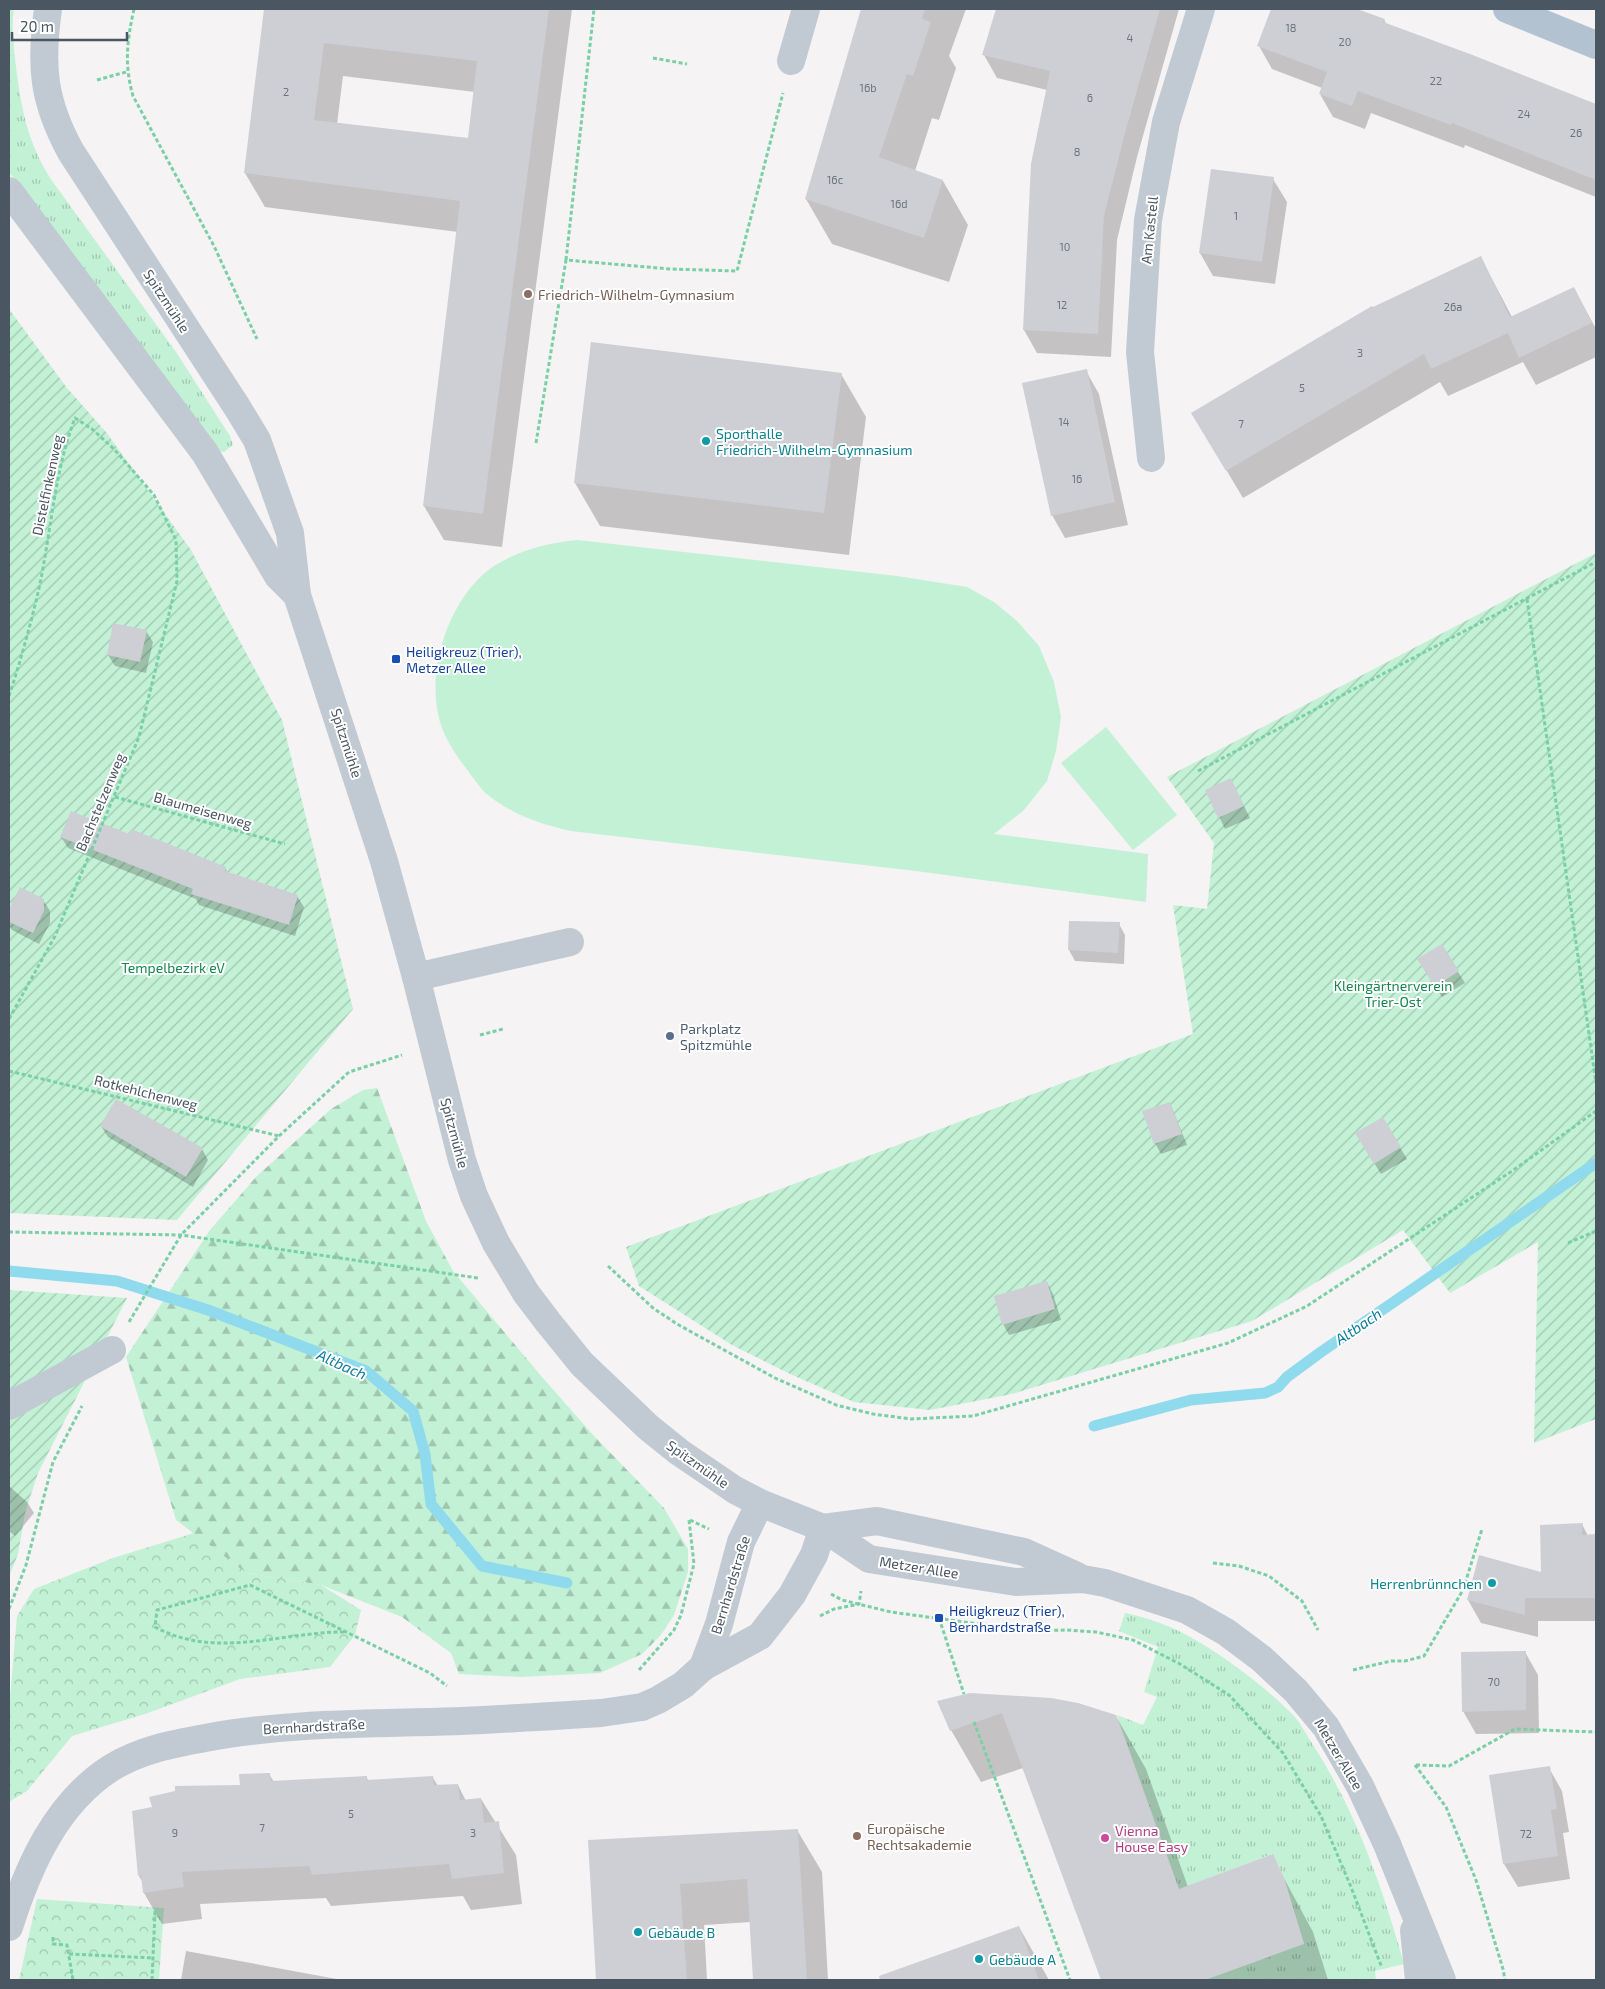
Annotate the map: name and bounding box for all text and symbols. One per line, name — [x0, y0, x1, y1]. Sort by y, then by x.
scale bar — [12, 10, 128, 42]
text: 20 m — [20, 17, 54, 35]
house number: 18 — [1285, 21, 1297, 34]
house number: 4 — [1127, 31, 1134, 44]
house number: 20 — [1339, 35, 1351, 48]
house number: 22 — [1430, 74, 1442, 87]
house number: 16b — [860, 81, 876, 94]
house number: 2 — [283, 85, 289, 98]
house number: 6 — [1087, 91, 1093, 104]
house number: 24 — [1518, 107, 1531, 120]
house number: 26 — [1570, 126, 1582, 139]
house number: 8 — [1074, 145, 1080, 158]
house number: 16c — [827, 173, 843, 186]
street label: Am Kastell — [1137, 194, 1161, 265]
house number: 16d — [891, 197, 907, 210]
house number: 1 — [1234, 209, 1238, 222]
house number: 10 — [1059, 240, 1071, 253]
street label: Spitzmühle — [140, 266, 194, 336]
place label: Friedrich-Wilhelm-Gymnasium — [538, 286, 735, 303]
marker: Friedrich-Wilhelm-Gymnasium — [522, 288, 534, 300]
house number: 12 — [1057, 298, 1067, 311]
house number: 26a — [1444, 300, 1462, 313]
house number: 3 — [1357, 346, 1363, 359]
house number: 5 — [1299, 381, 1305, 394]
house number: 14 — [1058, 415, 1070, 428]
house number: 7 — [1238, 417, 1244, 430]
place label: Sporthalle Friedrich-Wilhelm-Gymnasium — [716, 425, 913, 458]
street label: Distelfinkenweg — [28, 433, 66, 537]
marker: Sporthalle Friedrich-Wilhelm-Gymnasium — [700, 435, 712, 447]
house number: 16 — [1072, 472, 1082, 485]
place label: Heiligkreuz (Trier), Metzer Allee — [406, 643, 522, 676]
marker: Heiligkreuz (Trier), Metzer Allee — [390, 653, 402, 665]
street label: Spitzmühle — [328, 706, 366, 780]
street label: Bachstelzenweg — [72, 750, 128, 854]
street label: Blaumeisenweg — [152, 788, 254, 832]
park label: Tempelbezirk eV — [121, 959, 225, 976]
park label: Kleingärtnerverein Trier-Ost — [1334, 977, 1452, 1010]
place label: Parkplatz Spitzmühle — [680, 1020, 752, 1053]
marker: Parkplatz Spitzmühle — [664, 1030, 676, 1042]
street label: Rotkehlchenweg — [92, 1071, 200, 1113]
street label: Spitzmühle — [437, 1096, 473, 1170]
water label: Altbach — [1330, 1304, 1385, 1349]
water label: Altbach — [314, 1345, 370, 1383]
street label: Spitzmühle — [664, 1436, 732, 1492]
street label: Bernhardstraße — [707, 1534, 753, 1636]
street label: Metzer Allee — [878, 1552, 960, 1582]
place label: Herrenbrünnchen — [1370, 1575, 1482, 1592]
marker: Herrenbrünnchen — [1486, 1577, 1498, 1589]
place label: Heiligkreuz (Trier), Bernhardstraße — [949, 1602, 1065, 1635]
marker: Heiligkreuz (Trier), Bernhardstraße — [933, 1612, 945, 1624]
house number: 70 — [1488, 1675, 1500, 1688]
street label: Bernhardstraße — [263, 1715, 365, 1737]
street label: Metzer Allee — [1311, 1715, 1367, 1793]
house number: 5 — [348, 1807, 354, 1820]
place label: Europäische Rechtsakademie — [867, 1820, 972, 1853]
house number: 7 — [259, 1821, 265, 1834]
place label: Vienna House Easy — [1115, 1822, 1189, 1855]
house number: 9 — [172, 1826, 178, 1839]
house number: 3 — [470, 1826, 476, 1839]
house number: 72 — [1520, 1827, 1532, 1840]
marker: Europäische Rechtsakademie — [851, 1830, 863, 1842]
marker: Vienna House Easy — [1099, 1832, 1111, 1844]
place label: Gebäude B — [648, 1924, 715, 1941]
marker: Gebäude B — [632, 1926, 644, 1938]
place label: Gebäude A — [989, 1951, 1056, 1968]
marker: Gebäude A — [973, 1953, 985, 1965]

